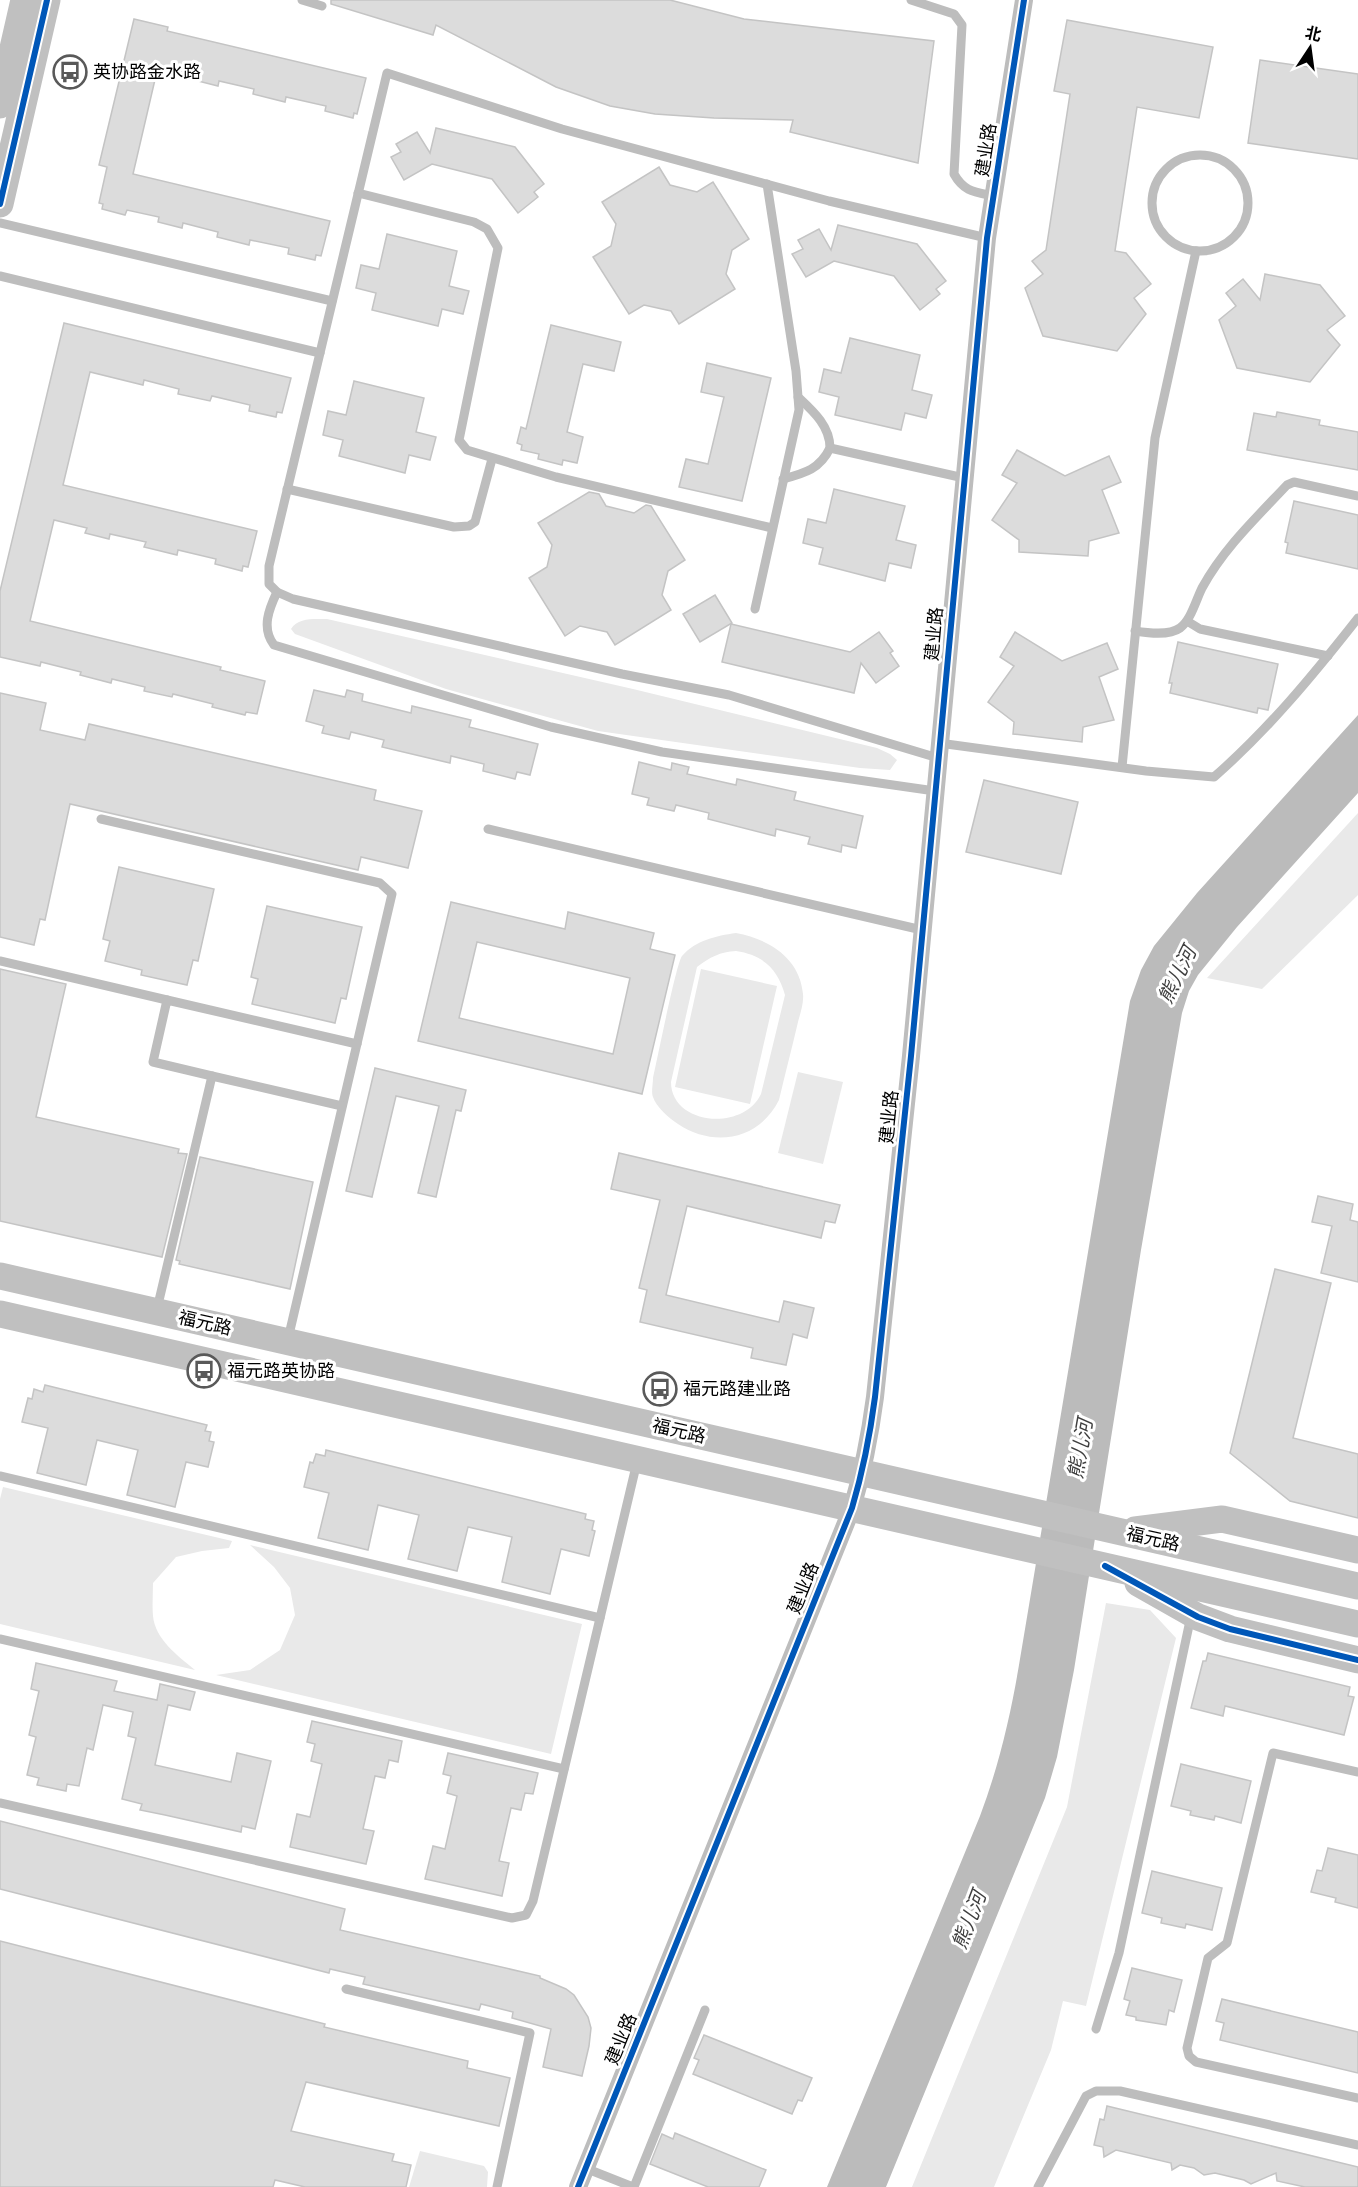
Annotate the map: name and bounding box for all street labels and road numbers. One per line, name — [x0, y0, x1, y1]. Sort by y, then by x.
street label: 建业路 — [971, 122, 1001, 178]
street label: 建业路 — [921, 606, 947, 662]
street label: 建业路 — [875, 1089, 903, 1145]
street label: 福元路 — [176, 1306, 234, 1340]
street label: 福元路 — [650, 1414, 708, 1448]
street label: 福元路 — [1124, 1522, 1182, 1556]
street label: 建业路 — [783, 1559, 823, 1617]
street label: 建业路 — [601, 2010, 641, 2068]

